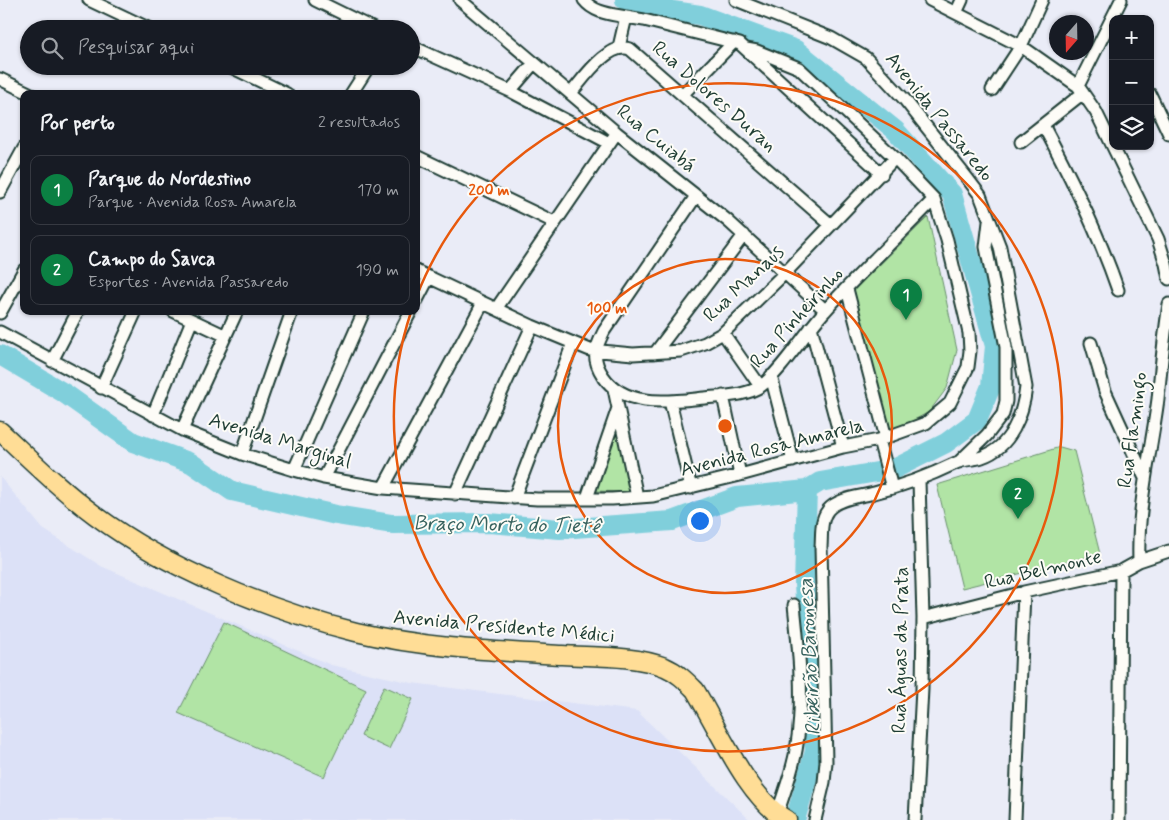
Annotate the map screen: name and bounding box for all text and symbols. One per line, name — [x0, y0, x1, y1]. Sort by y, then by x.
north arrow — [1049, 15, 1094, 60]
map controls — [1109, 15, 1154, 150]
button: + — [1109, 15, 1154, 60]
search box — [20, 20, 420, 75]
icon: search — [38, 34, 66, 62]
text: Pesquisar aqui — [78, 35, 194, 60]
street label: Rua Dolores Duran — [646, 35, 782, 159]
street label: Avenida Passaredo — [878, 47, 1000, 187]
button: − — [1109, 60, 1154, 105]
street label: Rua Cuiabá — [610, 99, 702, 179]
button: layers — [1109, 105, 1154, 150]
text: Por perto — [40, 109, 115, 137]
text: 2 resultados — [318, 112, 400, 133]
text: Parque do Nordestino — [88, 167, 251, 192]
text: 1 — [53, 180, 61, 201]
text: 170 m — [357, 180, 399, 201]
text: 200 m — [469, 181, 510, 201]
text: Parque · Avenida Rosa Amarela — [88, 192, 297, 213]
street label: Rua Manaus — [697, 239, 791, 329]
text: Campo do Savca — [88, 247, 215, 272]
text: 2 — [53, 260, 61, 281]
text: 190 m — [356, 260, 399, 281]
street label: Rua Pinheirinho — [744, 262, 850, 374]
text: Esportes · Avenida Passaredo — [88, 272, 289, 293]
pin: 1 — [890, 279, 922, 320]
text: 100 m — [587, 299, 627, 319]
street label: Rua Flamingo — [1111, 370, 1156, 490]
street label: Avenida Marginal — [205, 406, 355, 477]
street label: Avenida Rosa Amarela — [677, 412, 867, 484]
centre of rings — [716, 417, 734, 435]
pin: 2 — [1002, 478, 1034, 519]
your location — [687, 508, 713, 534]
water label: Braço Morto do Tietê — [413, 509, 603, 541]
street label: Rua Belmonte — [982, 543, 1104, 597]
street label: Rua Águas da Prata — [886, 566, 916, 734]
water label: Ribeirão Baronesa — [792, 578, 828, 736]
street label: Avenida Presidente Médici — [392, 604, 616, 650]

